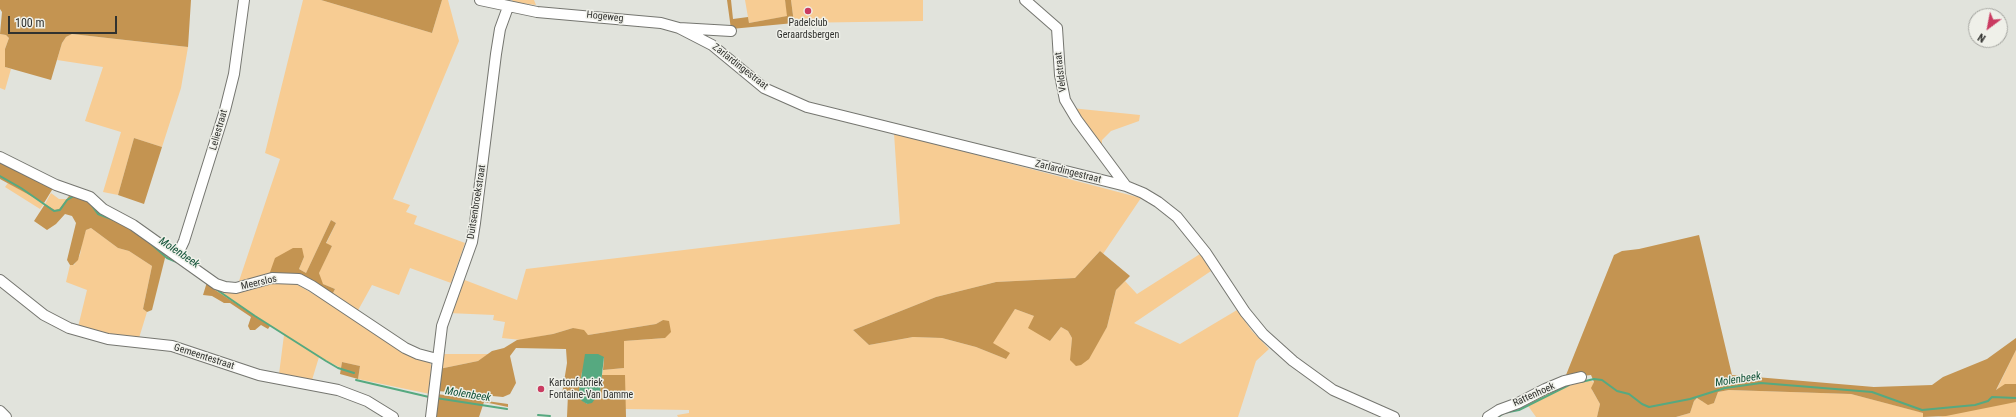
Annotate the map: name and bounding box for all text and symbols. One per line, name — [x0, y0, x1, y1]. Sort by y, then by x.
marker: Padelclub Geraardsbergen — [803, 6, 813, 16]
scale bar — [10, 8, 119, 34]
north arrow — [1968, 8, 2008, 48]
street label: Hogeweg — [586, 9, 624, 25]
text: 100 m — [15, 16, 45, 30]
place label: Padelclub Geraardsbergen — [777, 17, 839, 40]
text: N — [1976, 30, 1988, 45]
street label: Zarlardingestraat — [710, 41, 770, 93]
street label: Veldstraat — [1053, 51, 1069, 93]
street label: Leliestraat — [207, 108, 231, 152]
street label: Zarlardingestraat — [1034, 158, 1102, 186]
street label: Duitsenbroekstraat — [465, 164, 489, 240]
water label: Molenbeek — [156, 235, 202, 271]
street label: Meerslos — [240, 273, 278, 293]
street label: Gemeentestraat — [172, 342, 236, 372]
water label: Molenbeek — [1714, 370, 1762, 390]
place label: Kartonfabriek Fontaine-Van Damme — [549, 377, 633, 400]
street label: Rattenhoek — [1511, 380, 1557, 410]
marker: Kartonfabriek Fontaine-Van Damme — [536, 384, 546, 394]
water label: Molenbeek — [444, 385, 492, 405]

